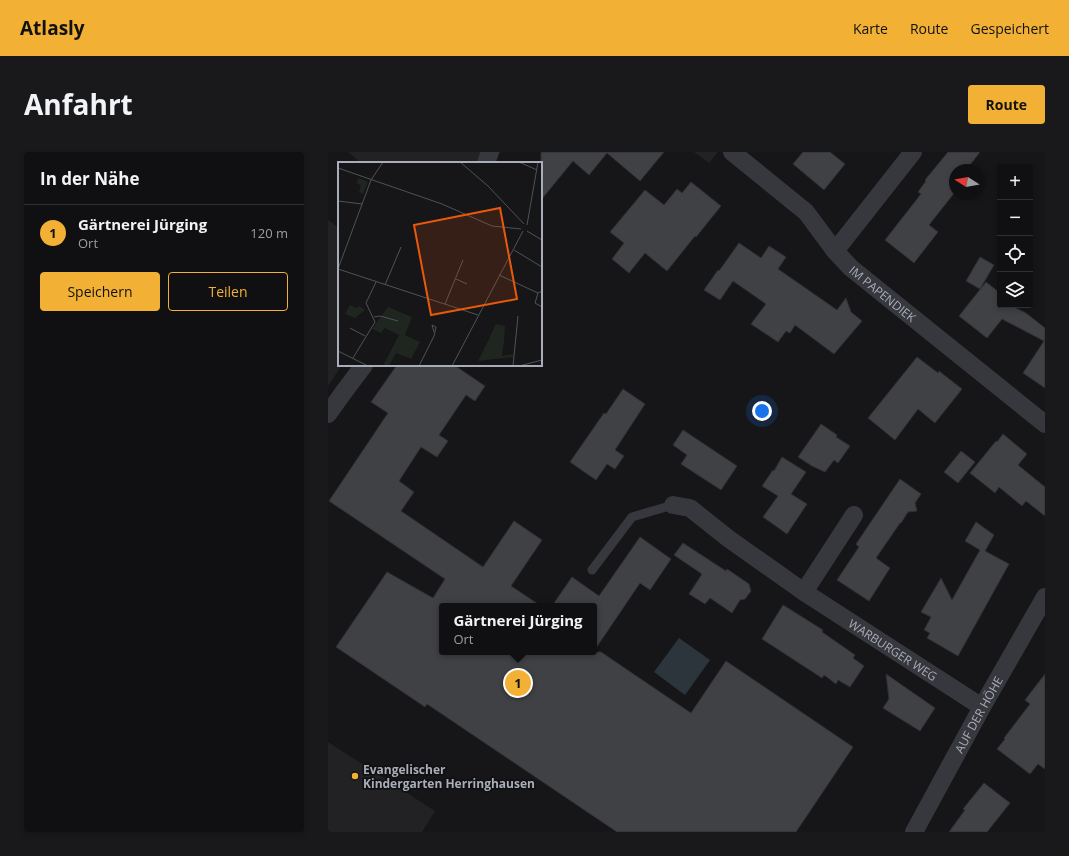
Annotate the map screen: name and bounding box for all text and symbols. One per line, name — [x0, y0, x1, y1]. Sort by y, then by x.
text: Atlasly — [20, 15, 85, 41]
text: Karte — [853, 19, 888, 38]
text: Route — [910, 19, 948, 38]
text: Gespeichert — [970, 19, 1049, 38]
text: Anfahrt — [24, 85, 133, 123]
button: Route — [968, 85, 1045, 124]
inset map — [338, 162, 542, 366]
north arrow — [949, 164, 985, 200]
map controls — [997, 164, 1033, 308]
button: + — [997, 164, 1033, 200]
text: In der Nähe — [40, 167, 139, 190]
button: − — [997, 200, 1033, 236]
text: Gärtnerei Jürging — [78, 214, 207, 234]
text: 1 — [49, 224, 57, 242]
text: 120 m — [250, 224, 288, 242]
text: Ort — [78, 234, 98, 252]
button: locate — [997, 236, 1033, 272]
street label: IM PAPENDIEK — [846, 262, 920, 326]
button: Speichern — [40, 272, 160, 311]
button: Teilen — [168, 272, 288, 311]
button: layers — [997, 272, 1033, 308]
your location — [752, 401, 772, 421]
popup — [439, 603, 597, 655]
text: Gärtnerei Jürging — [453, 610, 583, 630]
street label: WARBURGER WEG — [845, 615, 941, 685]
text: Ort — [453, 630, 473, 648]
pin: 1 — [505, 668, 531, 698]
street label: AUF DER HÖHE — [950, 673, 1006, 756]
place label: Evangelischer Kindergarten Herringhausen — [363, 761, 535, 792]
marker: Evangelischer Kindergarten Herringhausen — [350, 771, 360, 781]

